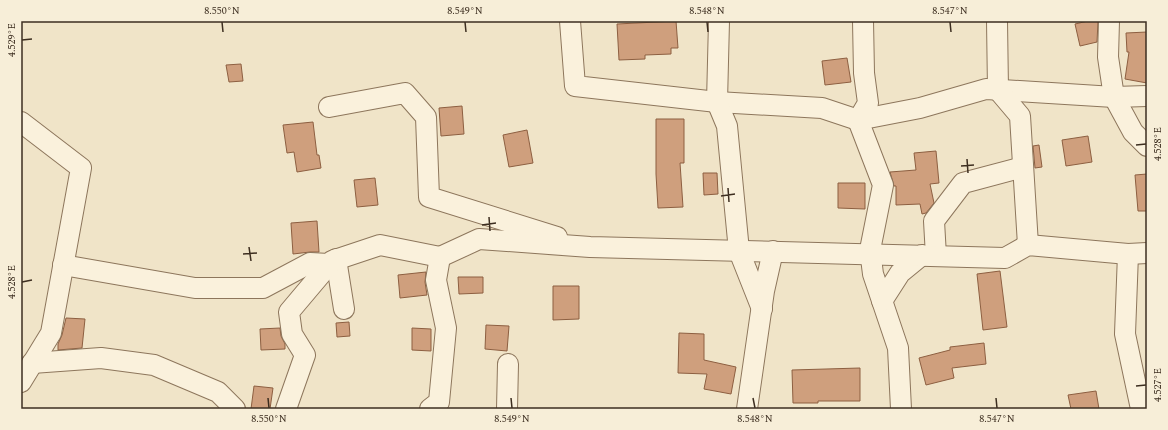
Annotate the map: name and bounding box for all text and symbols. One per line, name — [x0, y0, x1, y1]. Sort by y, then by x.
text: 8.550°N — [204, 3, 240, 19]
text: 8.549°N — [447, 3, 483, 19]
text: 8.548°N — [689, 3, 725, 19]
text: 8.547°N — [932, 3, 968, 19]
text: 4.529°E — [4, 23, 20, 57]
text: 4.528°E — [1150, 127, 1166, 161]
text: 4.528°E — [4, 265, 20, 299]
text: 4.527°E — [1150, 368, 1166, 402]
text: 8.550°N — [251, 411, 287, 427]
text: 8.549°N — [494, 411, 530, 427]
text: 8.548°N — [737, 411, 773, 427]
text: 8.547°N — [979, 411, 1015, 427]

